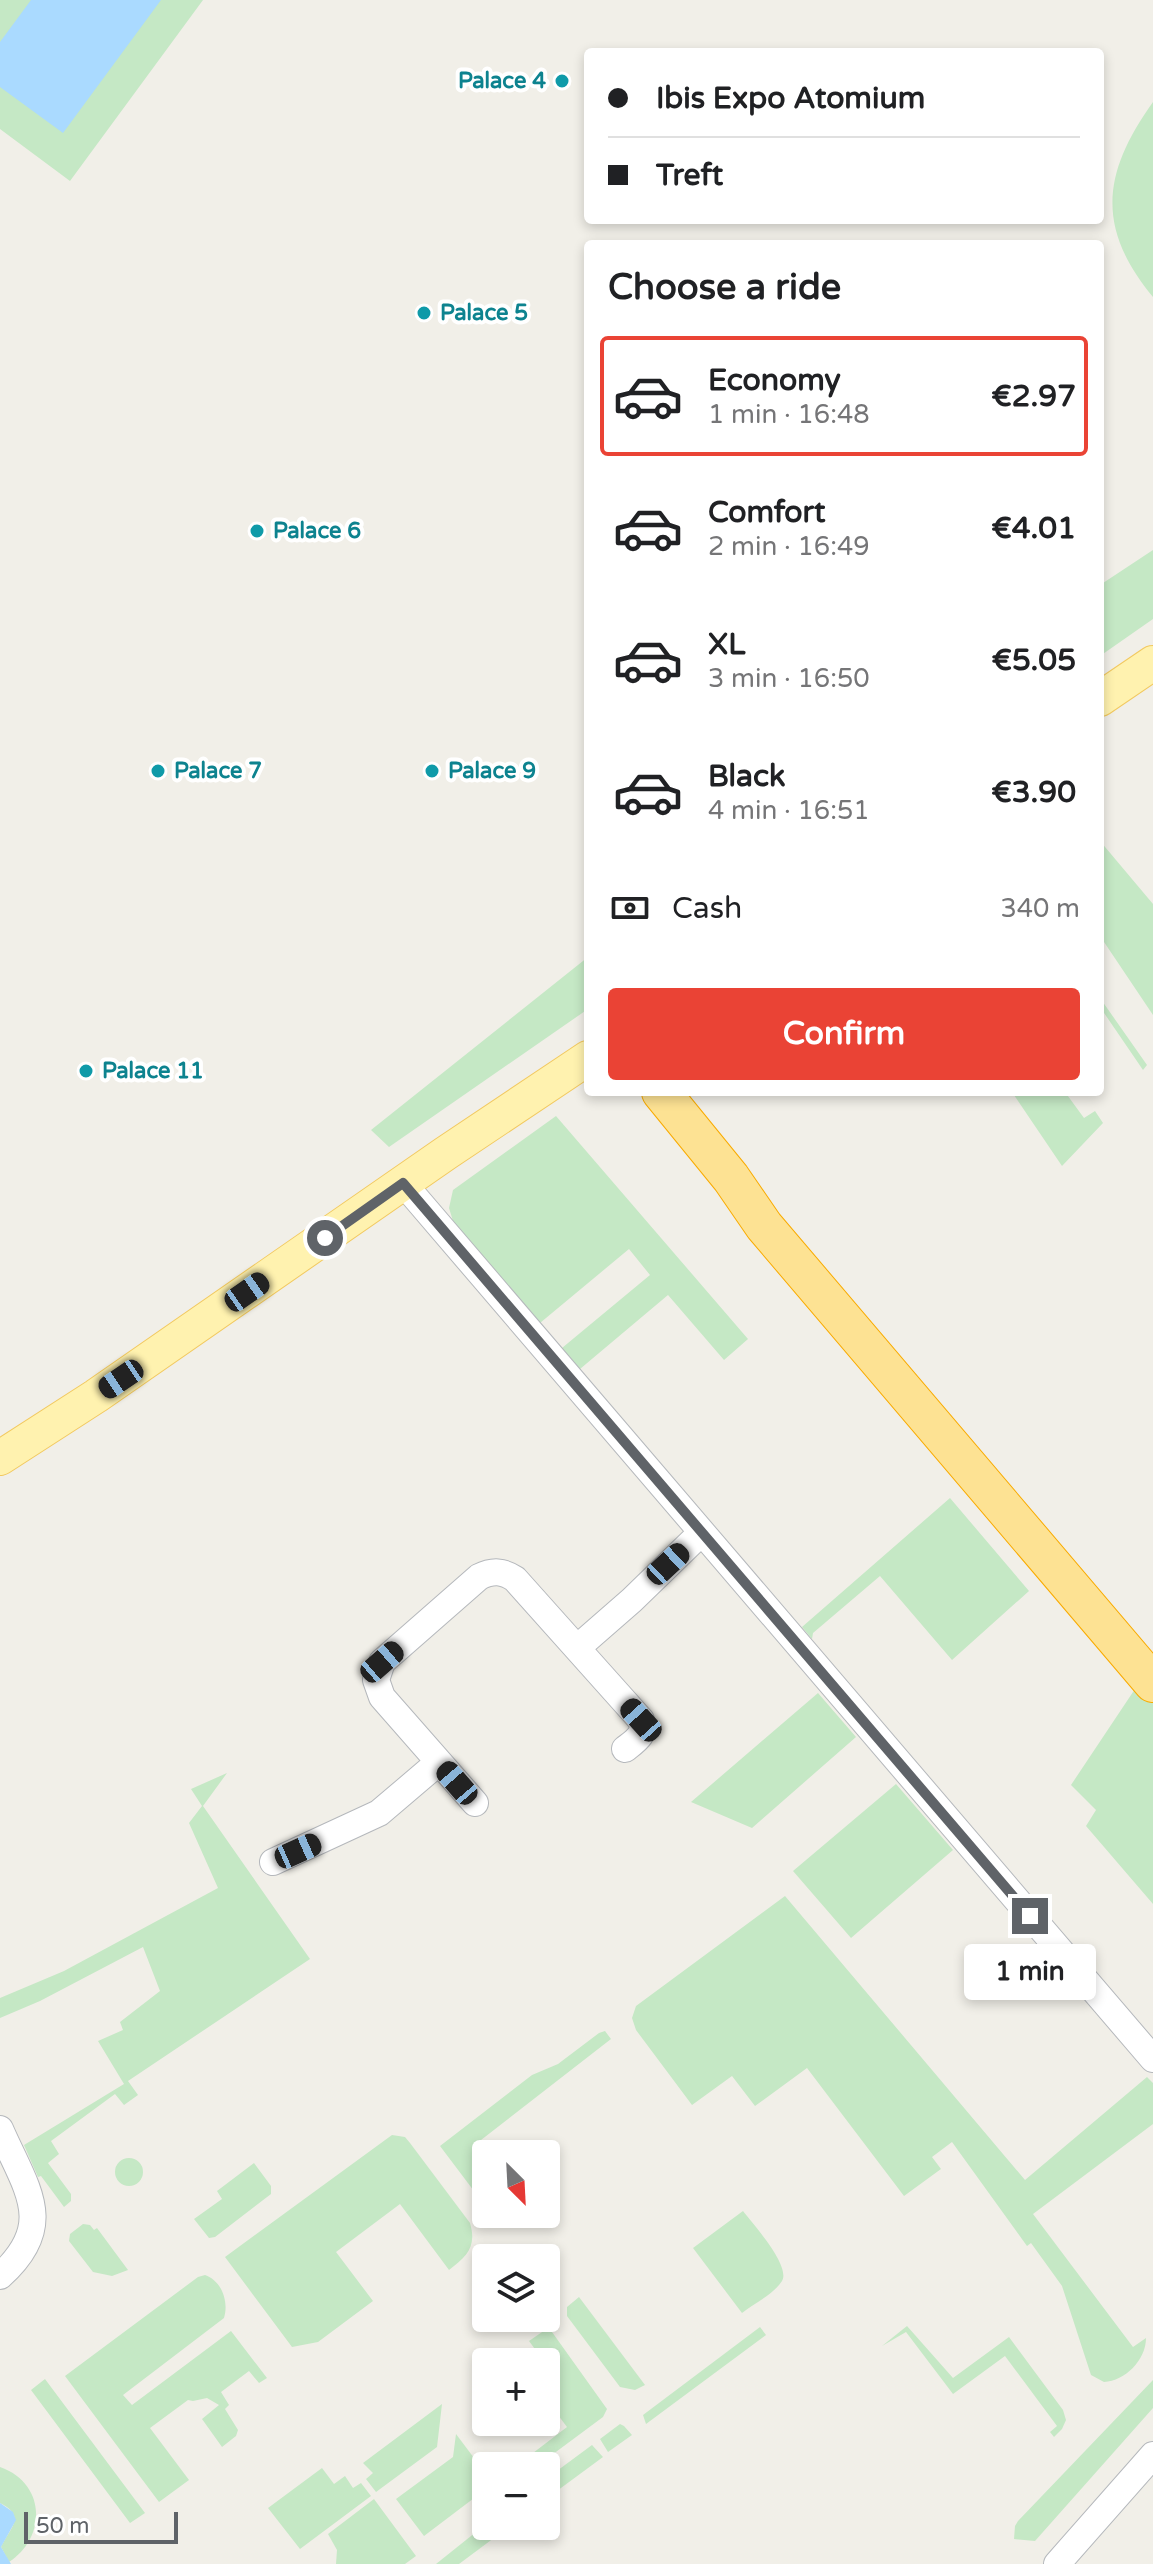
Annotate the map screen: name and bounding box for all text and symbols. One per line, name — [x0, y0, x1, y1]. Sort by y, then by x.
place label: Palace 4 — [458, 68, 546, 94]
marker: Palace 4 — [553, 72, 571, 90]
text: Ibis Expo Atomium — [656, 80, 925, 117]
text: Treft — [656, 157, 723, 194]
text: Choose a ride — [608, 266, 841, 309]
place label: Palace 5 — [440, 300, 528, 326]
marker: Palace 5 — [415, 304, 433, 322]
icon: car — [612, 360, 684, 432]
text: Economy — [708, 362, 841, 399]
text: €2.97 — [991, 378, 1076, 415]
text: 1 min · 16:48 — [708, 399, 870, 430]
icon: car — [612, 492, 684, 564]
text: Comfort — [708, 494, 826, 531]
text: €4.01 — [991, 510, 1076, 547]
place label: Palace 6 — [273, 518, 361, 544]
marker: Palace 6 — [248, 522, 266, 540]
text: 2 min · 16:49 — [708, 531, 870, 562]
icon: car — [612, 624, 684, 696]
text: XL — [708, 626, 745, 663]
text: €5.05 — [992, 642, 1076, 679]
text: 3 min · 16:50 — [708, 663, 870, 694]
icon: car — [612, 756, 684, 828]
place label: Palace 7 — [174, 758, 262, 784]
place label: Palace 9 — [448, 758, 536, 784]
text: Black — [708, 758, 785, 795]
marker: Palace 7 — [149, 762, 167, 780]
marker: Palace 9 — [423, 762, 441, 780]
text: €3.90 — [991, 774, 1076, 811]
text: 4 min · 16:51 — [708, 795, 870, 826]
icon: cash — [608, 886, 652, 930]
text: Cash — [672, 890, 742, 927]
text: 340 m — [1000, 893, 1080, 924]
button: Confirm — [608, 988, 1080, 1080]
place label: Palace 11 — [102, 1058, 204, 1084]
marker: Palace 11 — [77, 1062, 95, 1080]
route start — [307, 1220, 343, 1256]
car — [220, 1268, 274, 1316]
car — [94, 1356, 148, 1402]
car — [642, 1539, 694, 1589]
car — [356, 1637, 408, 1687]
car — [616, 1694, 666, 1746]
car — [432, 1757, 482, 1809]
car — [271, 1830, 325, 1872]
route end — [1012, 1898, 1048, 1934]
callout: 1 min — [964, 1944, 1096, 2000]
text: 1 min — [995, 1956, 1065, 1987]
north arrow — [472, 2140, 560, 2228]
map controls — [472, 2140, 560, 2540]
button: layers — [472, 2244, 560, 2332]
button: + — [472, 2348, 560, 2436]
button: − — [472, 2452, 560, 2540]
scale bar — [24, 2508, 178, 2544]
text: 50 m — [36, 2513, 90, 2539]

